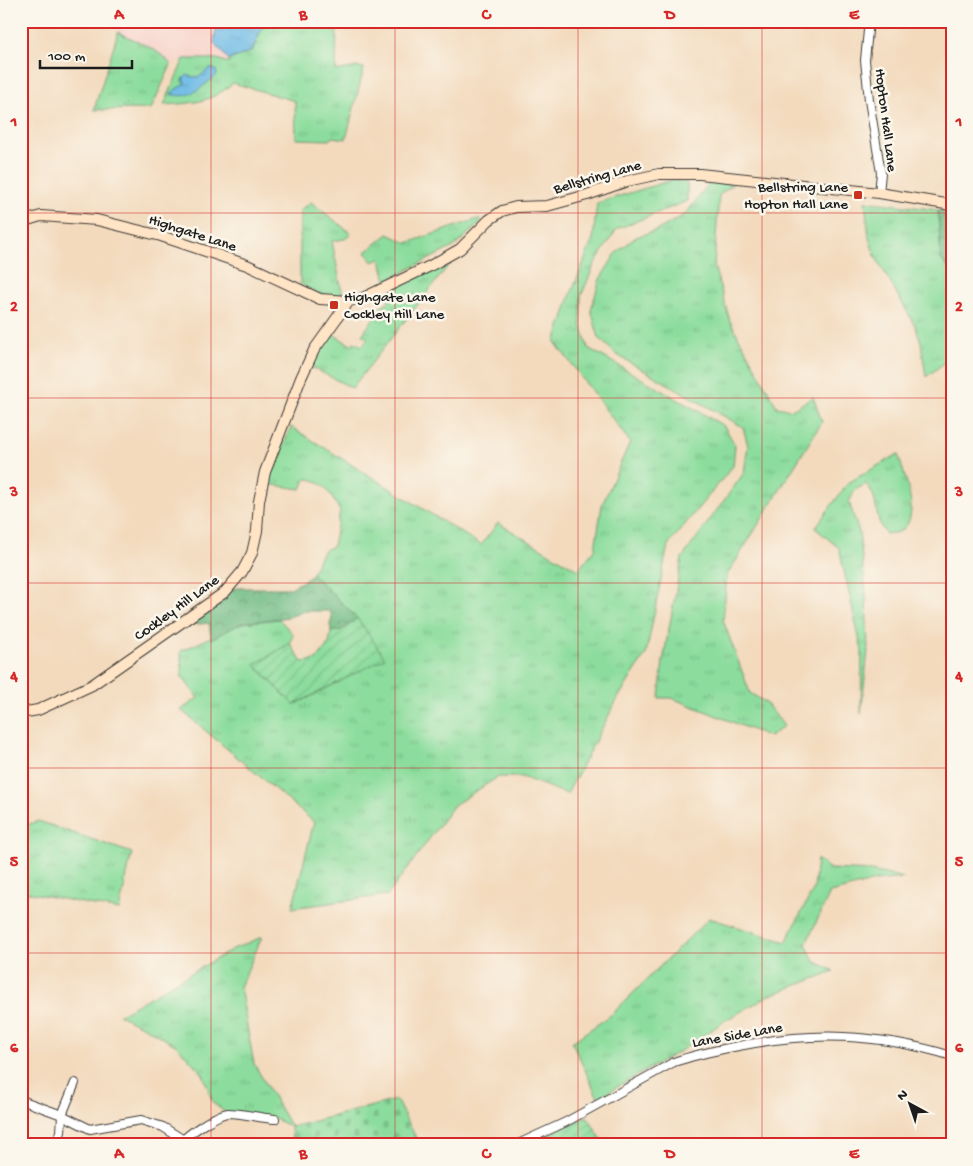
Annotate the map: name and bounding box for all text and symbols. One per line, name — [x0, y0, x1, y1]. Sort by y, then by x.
text: A — [113, 7, 125, 26]
text: B — [298, 7, 308, 26]
text: C — [481, 7, 492, 26]
text: D — [663, 7, 676, 26]
text: E — [849, 7, 860, 26]
scale bar — [40, 38, 132, 70]
text: 100 m — [47, 48, 86, 66]
street label: Hopton Hall Lane — [870, 68, 900, 173]
text: 1 — [10, 114, 17, 133]
text: 1 — [955, 114, 962, 133]
street label: Bellstring Lane — [551, 157, 644, 199]
place label: Bellstring Lane Hopton Hall Lane — [744, 179, 848, 214]
marker: Bellstring Lane Hopton Hall Lane — [852, 189, 864, 201]
street label: Highgate Lane — [146, 211, 239, 257]
place label: Highgate Lane Cockley Hill Lane — [344, 289, 445, 324]
text: 2 — [10, 299, 18, 318]
marker: Highgate Lane Cockley Hill Lane — [328, 299, 340, 311]
text: 2 — [955, 299, 963, 318]
text: 3 — [9, 484, 18, 503]
text: 3 — [954, 484, 963, 503]
street label: Cockley Hill Lane — [131, 572, 223, 645]
text: 4 — [9, 669, 18, 688]
text: 4 — [954, 669, 963, 688]
text: 5 — [10, 854, 19, 873]
text: 5 — [955, 854, 964, 873]
street label: Lane Side Lane — [691, 1019, 784, 1053]
text: 6 — [10, 1040, 19, 1059]
text: 6 — [955, 1040, 964, 1059]
north arrow — [886, 1078, 936, 1128]
text: N — [894, 1087, 912, 1105]
text: A — [113, 1146, 125, 1165]
text: B — [298, 1146, 308, 1165]
text: C — [481, 1146, 492, 1165]
text: D — [663, 1146, 676, 1165]
text: E — [849, 1146, 860, 1165]

